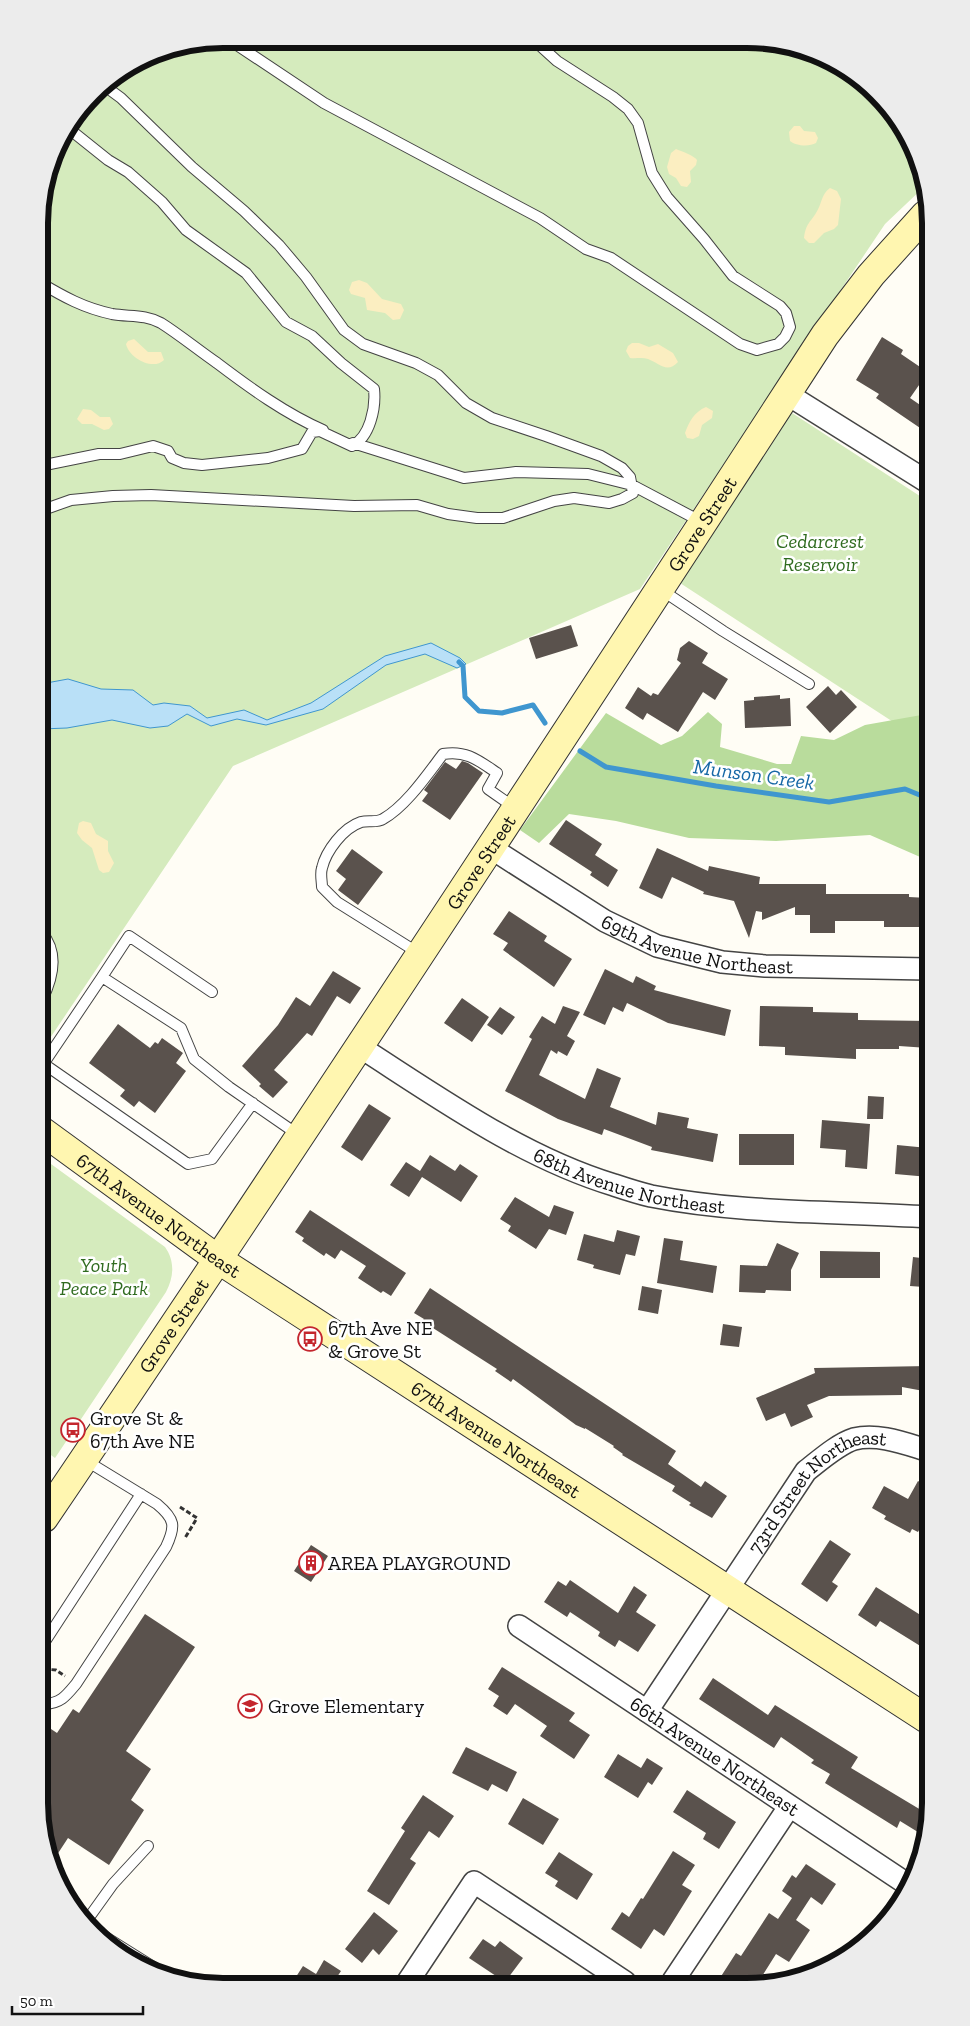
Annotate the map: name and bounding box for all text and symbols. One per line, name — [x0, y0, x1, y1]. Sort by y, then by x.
street label: Grove Street — [662, 472, 742, 576]
park label: Cedarcrest Reservoir — [776, 529, 864, 576]
water label: Munson Creek — [692, 753, 816, 795]
street label: Grove Street — [441, 810, 521, 914]
street label: 69th Avenue Northeast — [597, 909, 794, 979]
street label: 68th Avenue Northeast — [530, 1142, 727, 1219]
street label: 67th Avenue Northeast — [72, 1148, 246, 1283]
park label: Youth Peace Park — [60, 1253, 148, 1300]
street label: Grove Street — [133, 1273, 214, 1377]
place label: 67th Ave NE & Grove St — [328, 1316, 433, 1363]
bus stop icon: 67th Ave NE & Grove St — [297, 1326, 323, 1352]
street label: 67th Avenue Northeast — [407, 1376, 586, 1504]
place label: Grove St & 67th Ave NE — [90, 1406, 195, 1453]
bus stop icon: Grove St & 67th Ave NE — [60, 1417, 86, 1443]
street label: 73rd Street Northeast — [743, 1425, 889, 1558]
building icon: AREA PLAYGROUND — [298, 1550, 324, 1576]
place label: AREA PLAYGROUND — [328, 1551, 511, 1575]
street label: 66th Avenue Northeast — [625, 1691, 804, 1821]
school or university icon: Grove Elementary — [237, 1693, 263, 1719]
place label: Grove Elementary — [268, 1694, 425, 1718]
scale bar — [12, 1984, 144, 2016]
text: 50 m — [20, 1992, 53, 2010]

